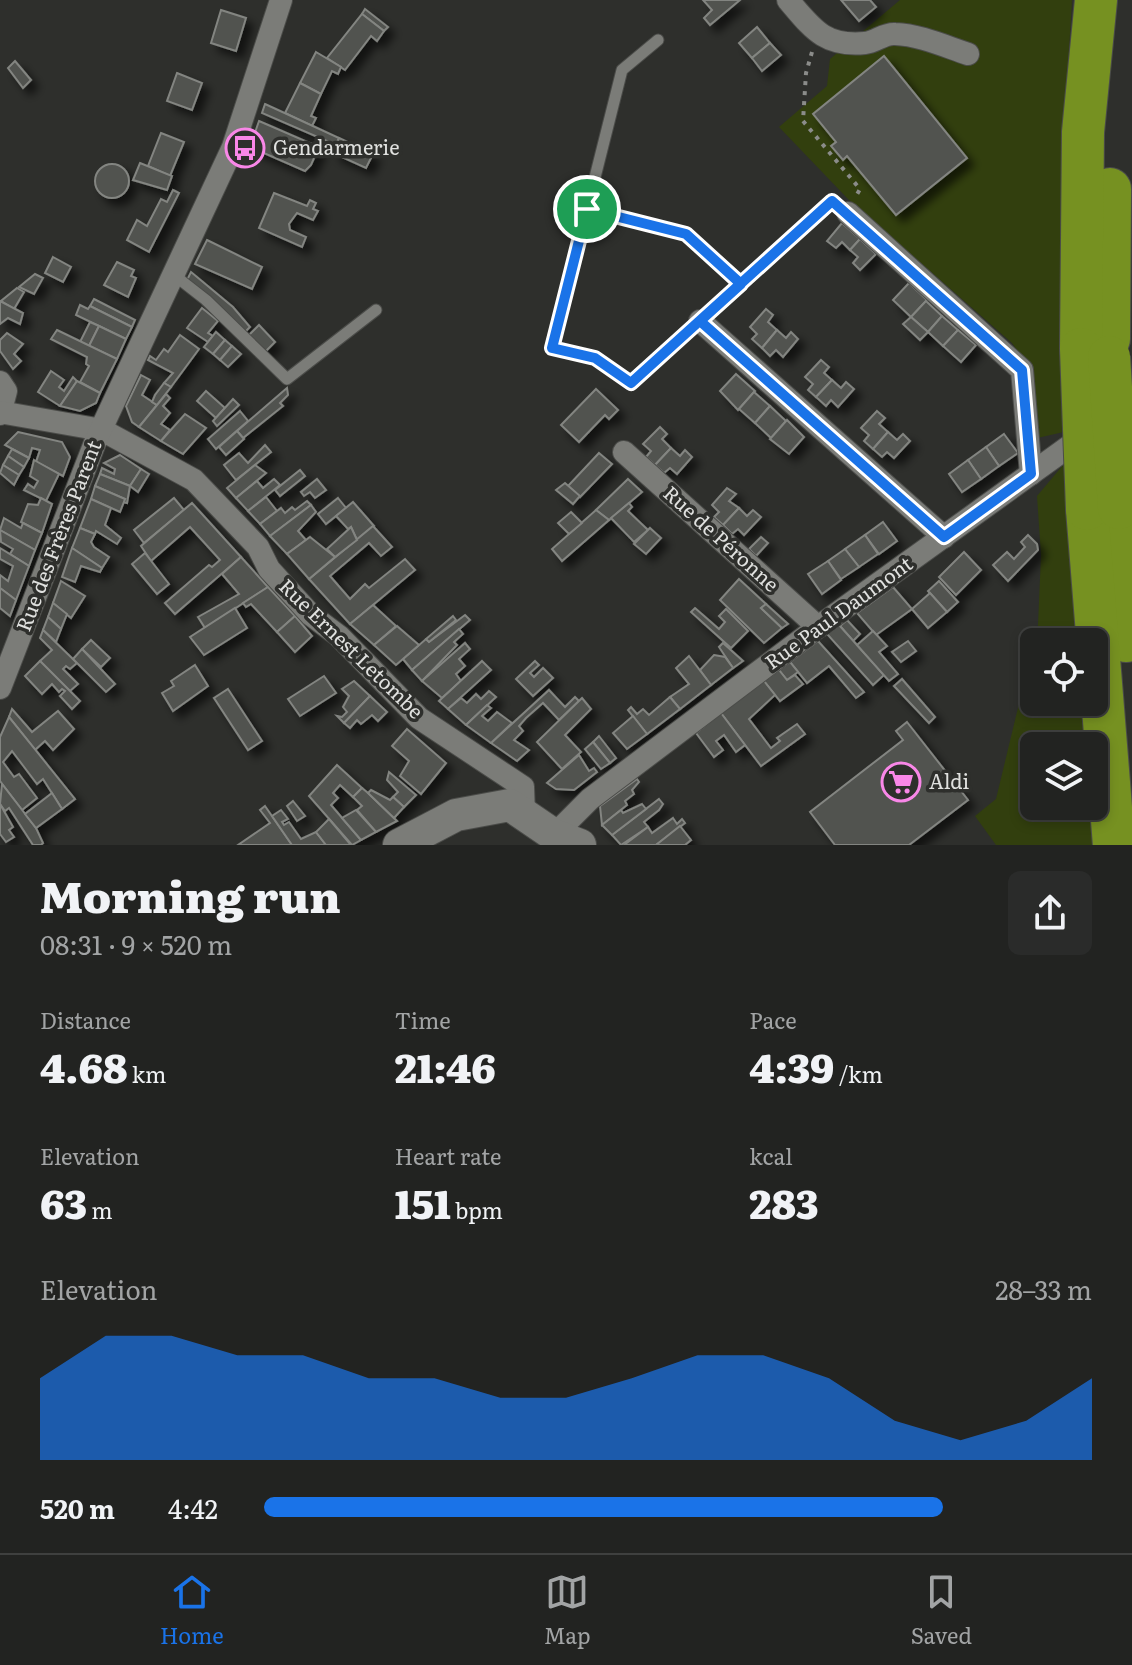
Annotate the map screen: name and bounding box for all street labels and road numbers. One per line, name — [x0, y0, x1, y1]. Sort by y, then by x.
street label: Rue des Frères Parent — [7, 435, 107, 635]
street label: Rue de Péronne — [658, 477, 787, 598]
street label: Rue Paul Daumont — [758, 547, 918, 675]
street label: Rue Ernest Letombe — [273, 571, 431, 725]

